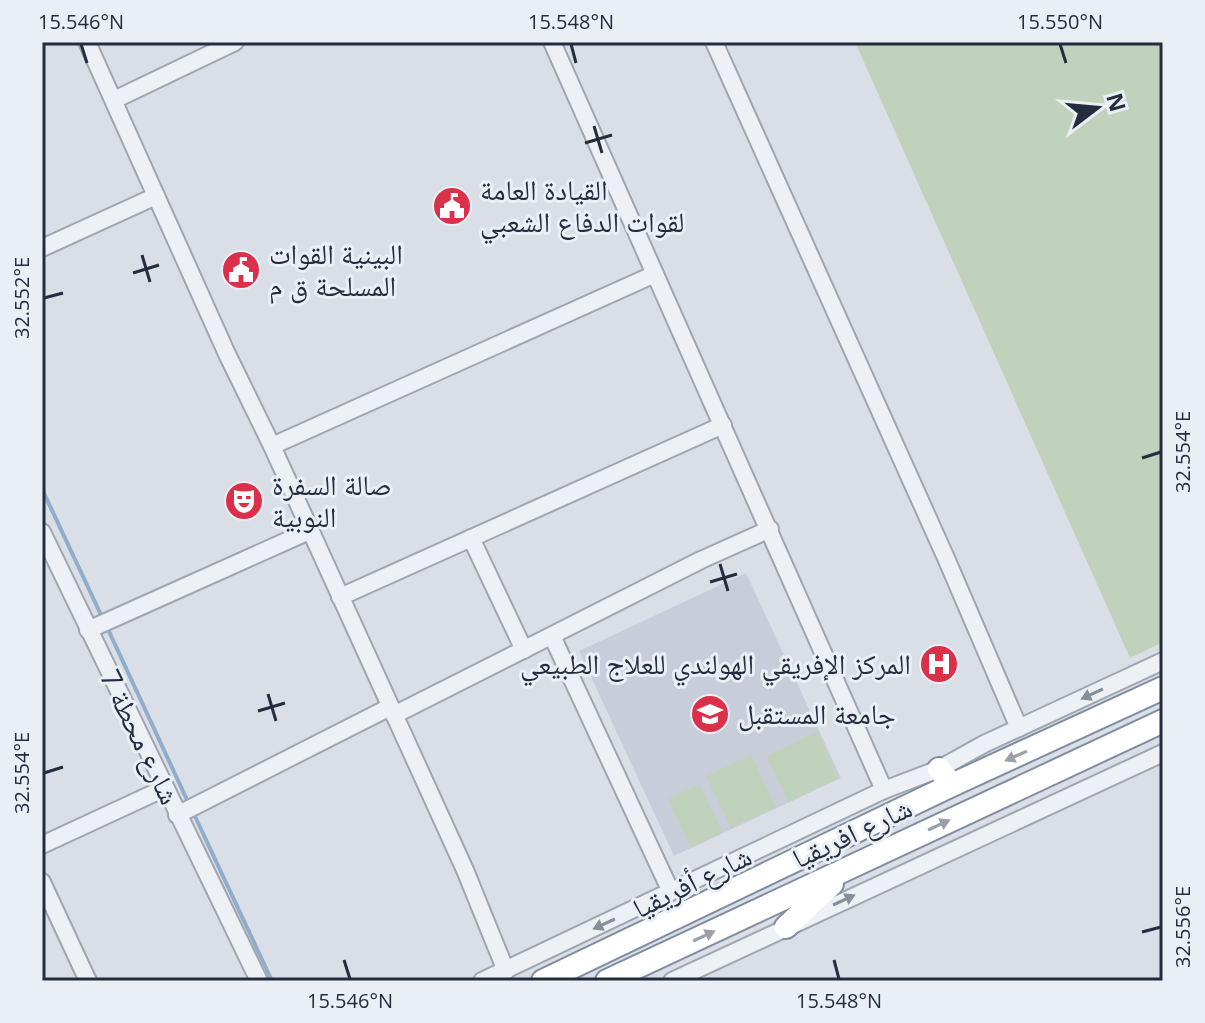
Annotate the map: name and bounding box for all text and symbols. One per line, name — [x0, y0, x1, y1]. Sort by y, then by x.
text: 15.546°N — [38, 8, 124, 35]
text: 15.548°N — [528, 8, 614, 35]
text: 15.550°N — [1017, 8, 1103, 35]
north arrow — [1057, 68, 1137, 148]
text: N — [1100, 89, 1134, 115]
place label: القيادة العامة لقوات الدفاع الشعبي — [480, 170, 685, 245]
public building icon: القيادة العامة لقوات الدفاع الشعبي — [431, 185, 473, 227]
place label: البينية القوات المسلحة ق م — [269, 234, 403, 305]
public building icon: البينية القوات المسلحة ق م — [220, 249, 262, 291]
text: 32.552°E — [8, 257, 35, 339]
text: 32.554°E — [1169, 411, 1196, 493]
place label: صالة السفرة النوبية — [272, 465, 392, 535]
theatre icon: صالة السفرة النوبية — [223, 480, 265, 522]
hospital icon: المركز الإفريقي الهولندي للعلاج الطبيعي — [918, 643, 960, 685]
place label: المركز الإفريقي الهولندي للعلاج الطبيعي — [520, 644, 911, 687]
street label: شارع محطة 7 — [92, 663, 190, 810]
one-way arrow — [1081, 687, 1104, 700]
school or university icon: جامعة المستقبل — [689, 693, 731, 735]
place label: جامعة المستقبل — [738, 694, 896, 732]
text: 32.554°E — [8, 732, 35, 814]
one-way arrow — [1004, 749, 1028, 763]
street label: شارع افريقيا — [786, 788, 918, 876]
one-way arrow — [927, 818, 950, 832]
street label: شارع أفريقيا — [626, 836, 757, 926]
text: 32.556°E — [1169, 886, 1196, 968]
one-way arrow — [832, 893, 855, 907]
one-way arrow — [593, 917, 616, 931]
one-way arrow — [692, 929, 715, 943]
text: 15.546°N — [307, 987, 393, 1014]
text: 15.548°N — [796, 987, 882, 1014]

